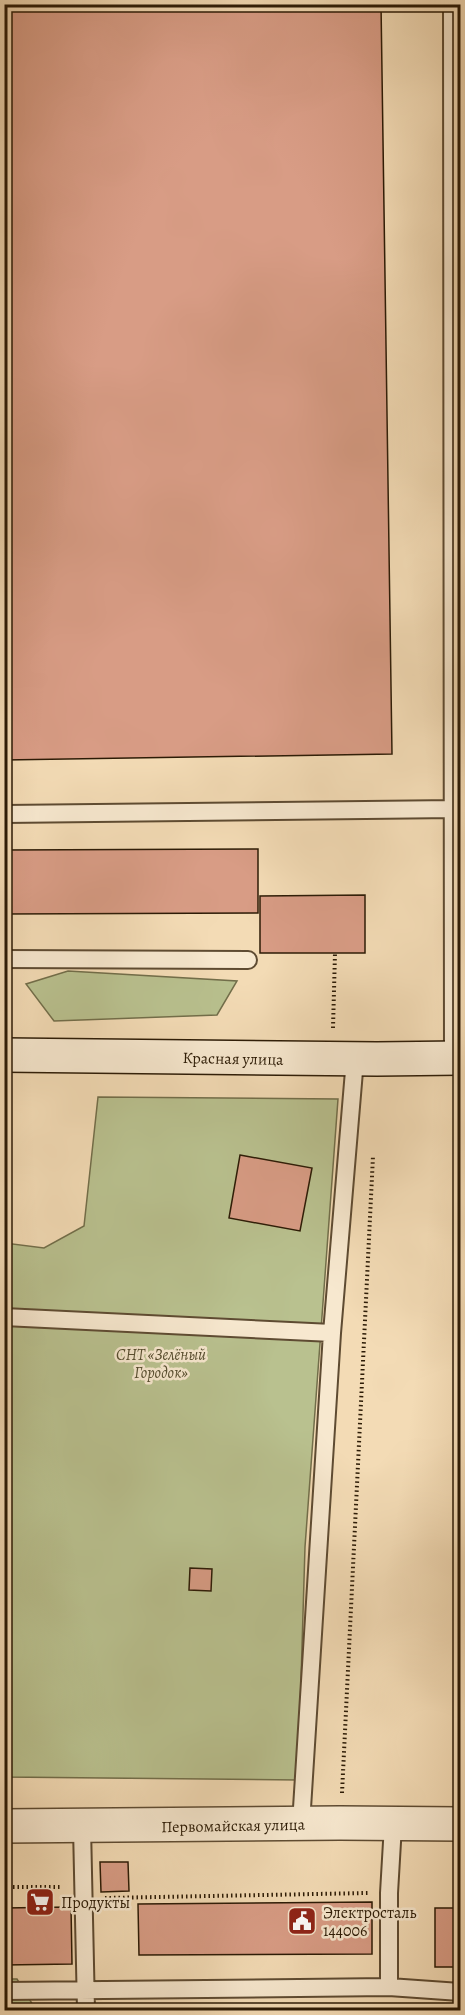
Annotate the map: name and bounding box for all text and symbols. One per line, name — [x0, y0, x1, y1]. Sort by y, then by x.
street label: Красная улица — [182, 1047, 284, 1071]
park label: СНТ «Зелёный Городок» — [116, 1344, 206, 1384]
street label: Первомайская улица — [161, 1814, 306, 1838]
supermarket icon: Продукты — [24, 1886, 56, 1918]
place label: Продукты — [61, 1892, 130, 1914]
place label: Электросталь 144006 — [323, 1902, 416, 1942]
public building icon: Электросталь 144006 — [286, 1905, 318, 1937]

